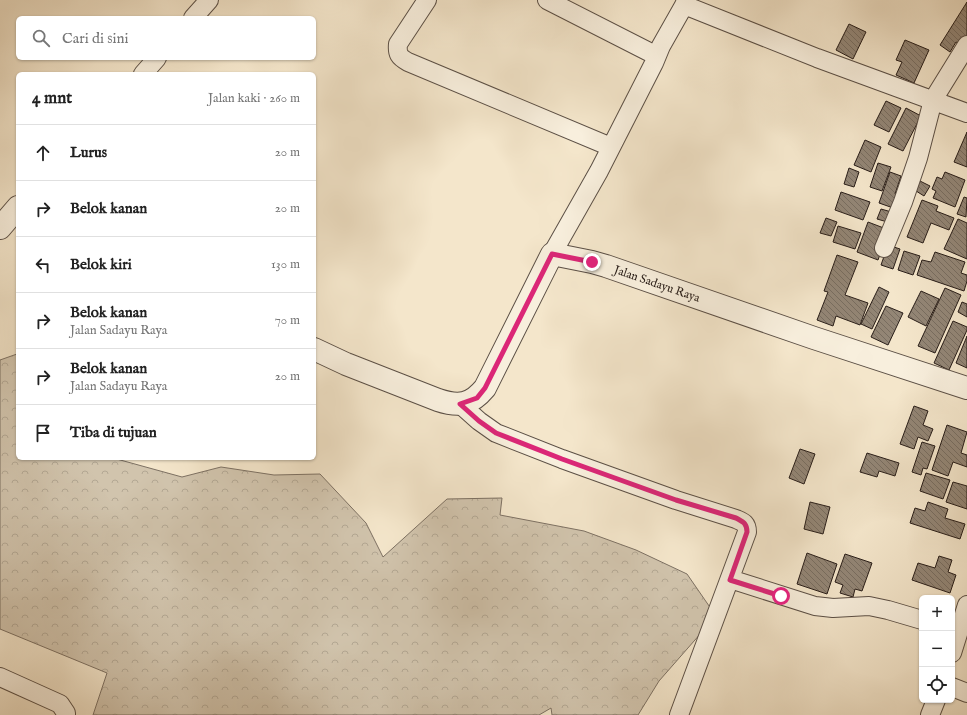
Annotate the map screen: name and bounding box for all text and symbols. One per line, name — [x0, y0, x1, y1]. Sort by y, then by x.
search box — [16, 16, 316, 60]
icon: search — [30, 27, 52, 49]
text: Cari di sini — [62, 29, 129, 48]
text: 4 mnt — [32, 88, 72, 109]
text: Jalan kaki · 260 m — [208, 90, 300, 107]
icon: ahead — [32, 142, 54, 164]
text: Lurus — [70, 143, 107, 162]
text: 20 m — [275, 144, 300, 161]
icon: right — [32, 198, 54, 220]
text: Belok kanan — [70, 199, 147, 218]
text: 20 m — [275, 200, 300, 217]
route end — [583, 253, 601, 271]
icon: left — [32, 254, 54, 276]
text: Belok kiri — [70, 255, 132, 274]
text: 130 m — [271, 256, 300, 273]
street label: Jalan Sadayu Raya — [610, 262, 703, 307]
text: Belok kanan — [70, 303, 147, 322]
icon: right — [32, 310, 54, 332]
text: 70 m — [275, 312, 300, 329]
text: Jalan Sadayu Raya — [70, 322, 167, 339]
text: Belok kanan — [70, 359, 147, 378]
icon: right — [32, 366, 54, 388]
text: 20 m — [275, 368, 300, 385]
text: Jalan Sadayu Raya — [70, 378, 167, 395]
icon: arrive — [32, 422, 54, 444]
text: Tiba di tujuan — [70, 423, 157, 442]
route start — [772, 587, 790, 605]
map controls — [919, 595, 955, 703]
button: + — [919, 595, 955, 631]
button: − — [919, 631, 955, 667]
button: locate — [919, 667, 955, 703]

